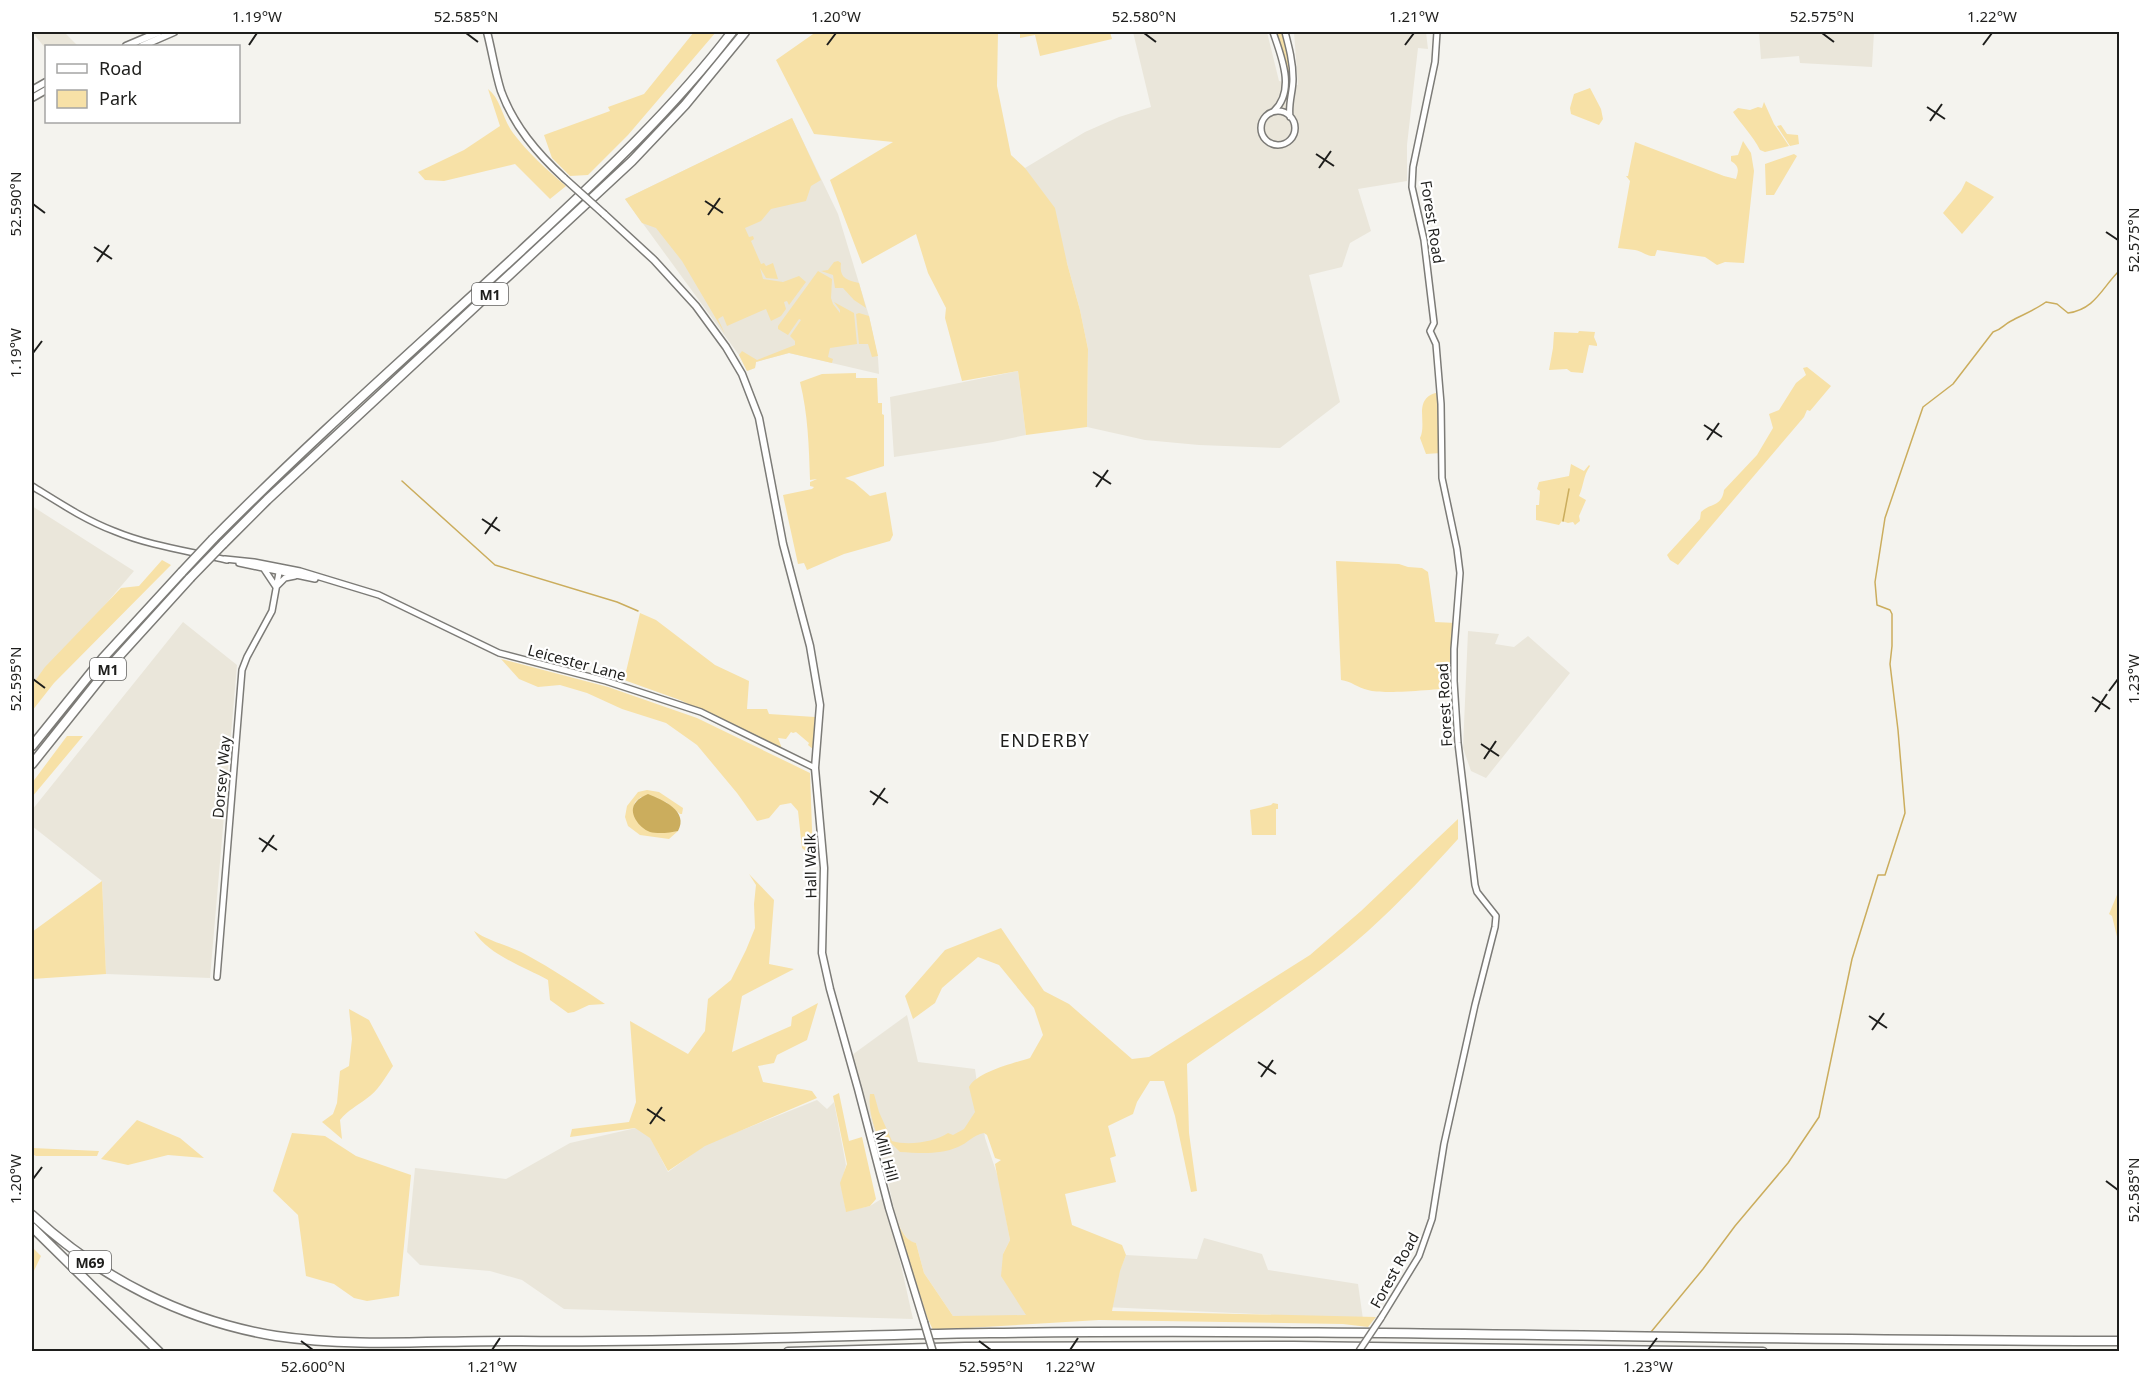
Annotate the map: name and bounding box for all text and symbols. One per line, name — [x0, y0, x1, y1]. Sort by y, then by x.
text: 1.19°W — [232, 6, 282, 26]
text: 52.585°N — [434, 6, 498, 26]
text: 1.20°W — [811, 6, 861, 26]
text: 52.580°N — [1112, 6, 1176, 26]
text: 1.21°W — [1389, 6, 1439, 26]
text: 52.575°N — [1790, 6, 1854, 26]
text: 1.22°W — [1967, 6, 2017, 26]
legend — [45, 45, 240, 123]
text: Road — [99, 56, 142, 80]
text: Park — [99, 86, 137, 110]
text: 52.590°N — [5, 172, 25, 236]
street label: Forest Road — [1417, 179, 1449, 265]
text: 52.575°N — [2123, 208, 2143, 272]
road number: M1 — [472, 283, 508, 305]
text: 1.19°W — [5, 328, 25, 378]
street label: Leicester Lane — [526, 639, 628, 685]
text: 52.595°N — [5, 647, 25, 711]
text: 1.23°W — [2123, 654, 2143, 704]
road number: M1 — [90, 658, 126, 680]
street label: Forest Road — [1432, 663, 1456, 747]
district label: ENDERBY — [1000, 728, 1090, 752]
street label: Dorsey Way — [207, 735, 235, 819]
street label: Hall Walk — [799, 833, 821, 899]
street label: Mill Hill — [871, 1128, 903, 1184]
text: 1.20°W — [5, 1154, 25, 1204]
text: 52.585°N — [2123, 1158, 2143, 1222]
street label: Forest Road — [1365, 1229, 1423, 1311]
road number: M69 — [69, 1251, 111, 1273]
text: 52.600°N — [281, 1356, 345, 1376]
text: 1.21°W — [467, 1356, 517, 1376]
text: 52.595°N — [959, 1356, 1023, 1376]
text: 1.22°W — [1045, 1356, 1095, 1376]
text: 1.23°W — [1623, 1356, 1673, 1376]

